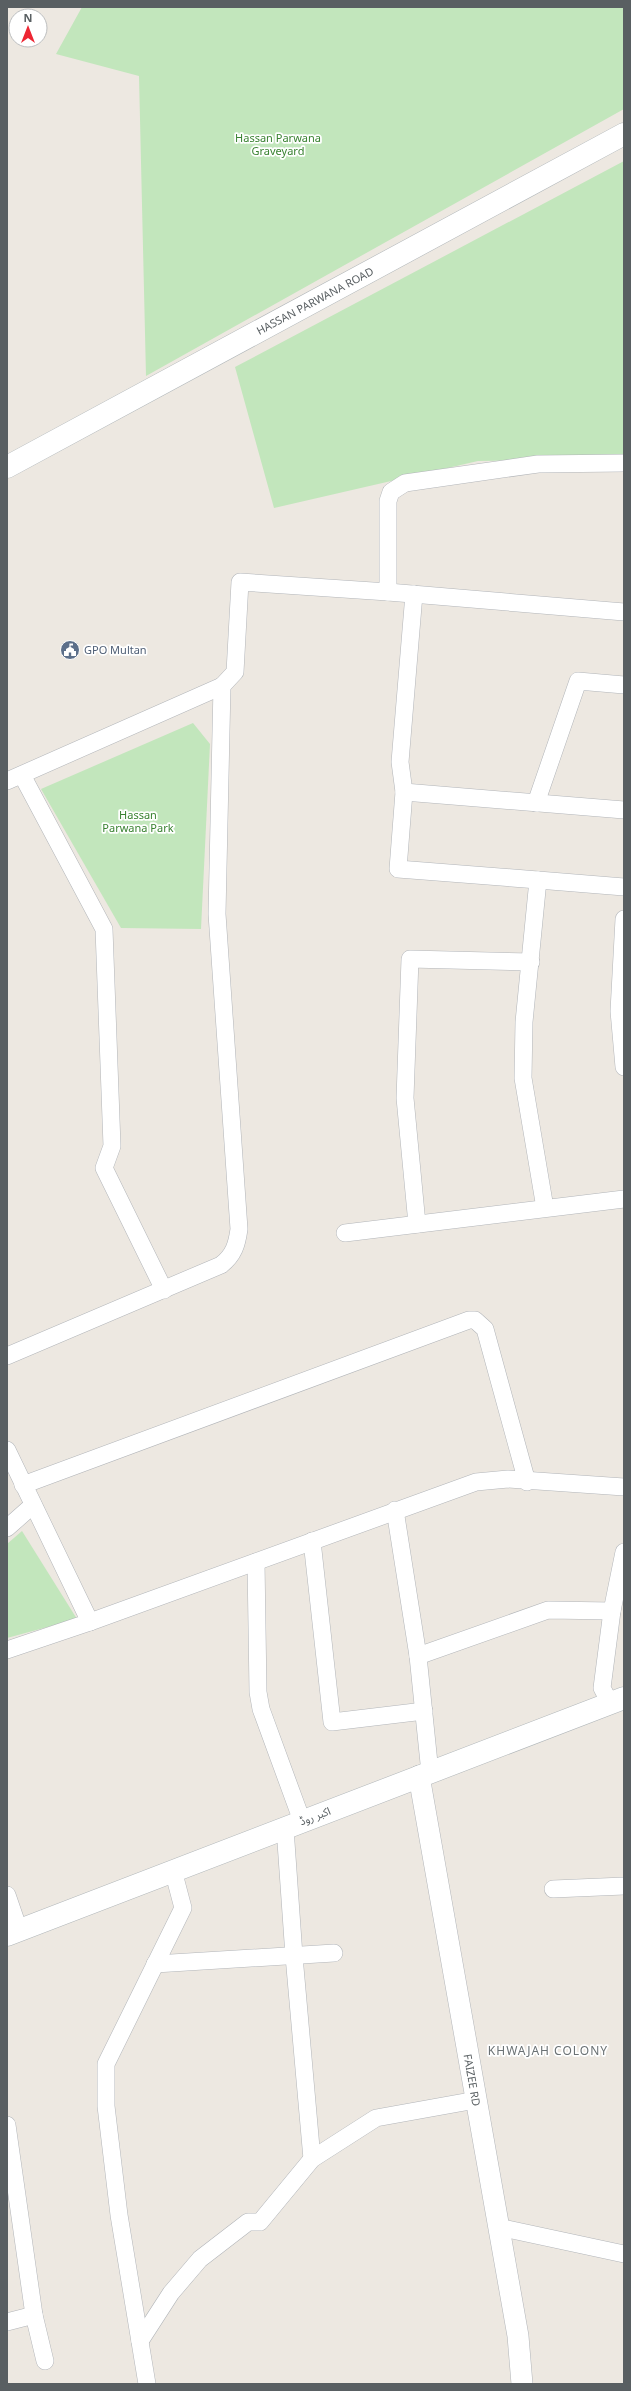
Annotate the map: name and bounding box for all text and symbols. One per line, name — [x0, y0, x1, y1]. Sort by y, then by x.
north arrow — [8, 8, 48, 48]
text: N — [24, 10, 32, 25]
park label: Hassan Parwana Graveyard — [235, 130, 321, 158]
street label: HASSAN PARWANA ROAD — [253, 263, 376, 338]
public building icon: GPO Multan — [59, 639, 81, 661]
place label: GPO Multan — [84, 642, 147, 657]
park label: Hassan Parwana Park — [102, 807, 174, 835]
street label: اکبر روڈ — [297, 1803, 333, 1828]
district label: KHWAJAH COLONY — [488, 2042, 608, 2059]
street label: FAIZEE RD — [461, 2053, 484, 2107]

